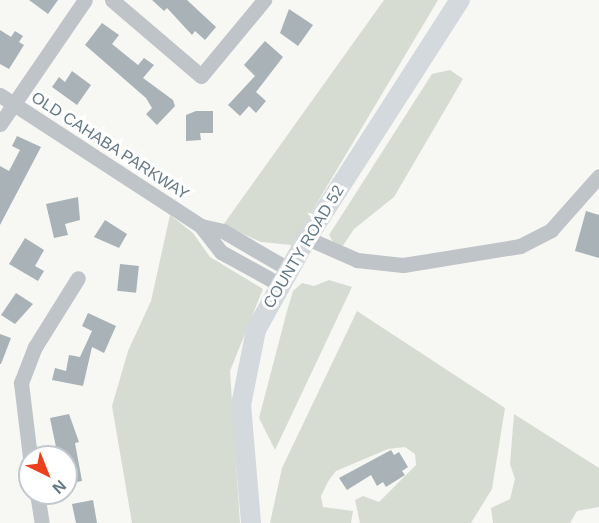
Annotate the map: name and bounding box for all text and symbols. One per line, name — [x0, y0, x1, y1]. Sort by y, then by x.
street label: OLD CAHABA PARKWAY — [27, 88, 193, 204]
street label: COUNTY ROAD 52 — [260, 182, 348, 312]
north arrow — [18, 445, 78, 505]
text: N — [49, 477, 69, 497]

